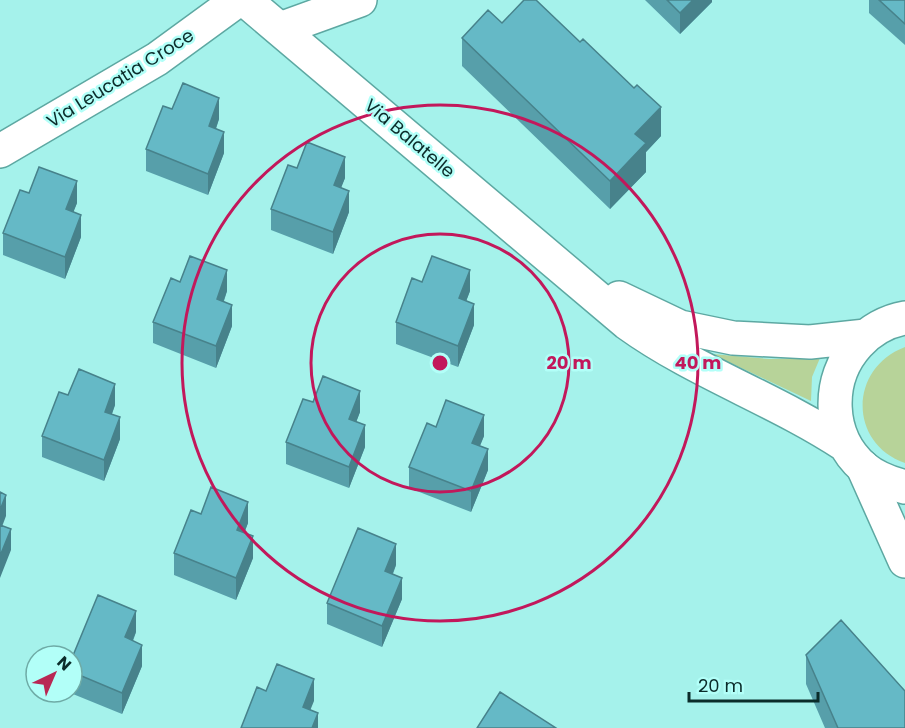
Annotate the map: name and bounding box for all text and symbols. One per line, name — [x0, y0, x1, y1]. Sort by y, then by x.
street label: Via Leucatia Croce — [42, 23, 198, 133]
street label: Via Balatelle — [359, 93, 461, 183]
text: 20 m — [547, 350, 591, 375]
text: 40 m — [675, 350, 721, 375]
centre of rings — [430, 353, 450, 373]
north arrow — [24, 644, 84, 704]
text: N — [52, 651, 76, 676]
scale bar — [689, 665, 818, 703]
text: 20 m — [698, 673, 743, 698]

